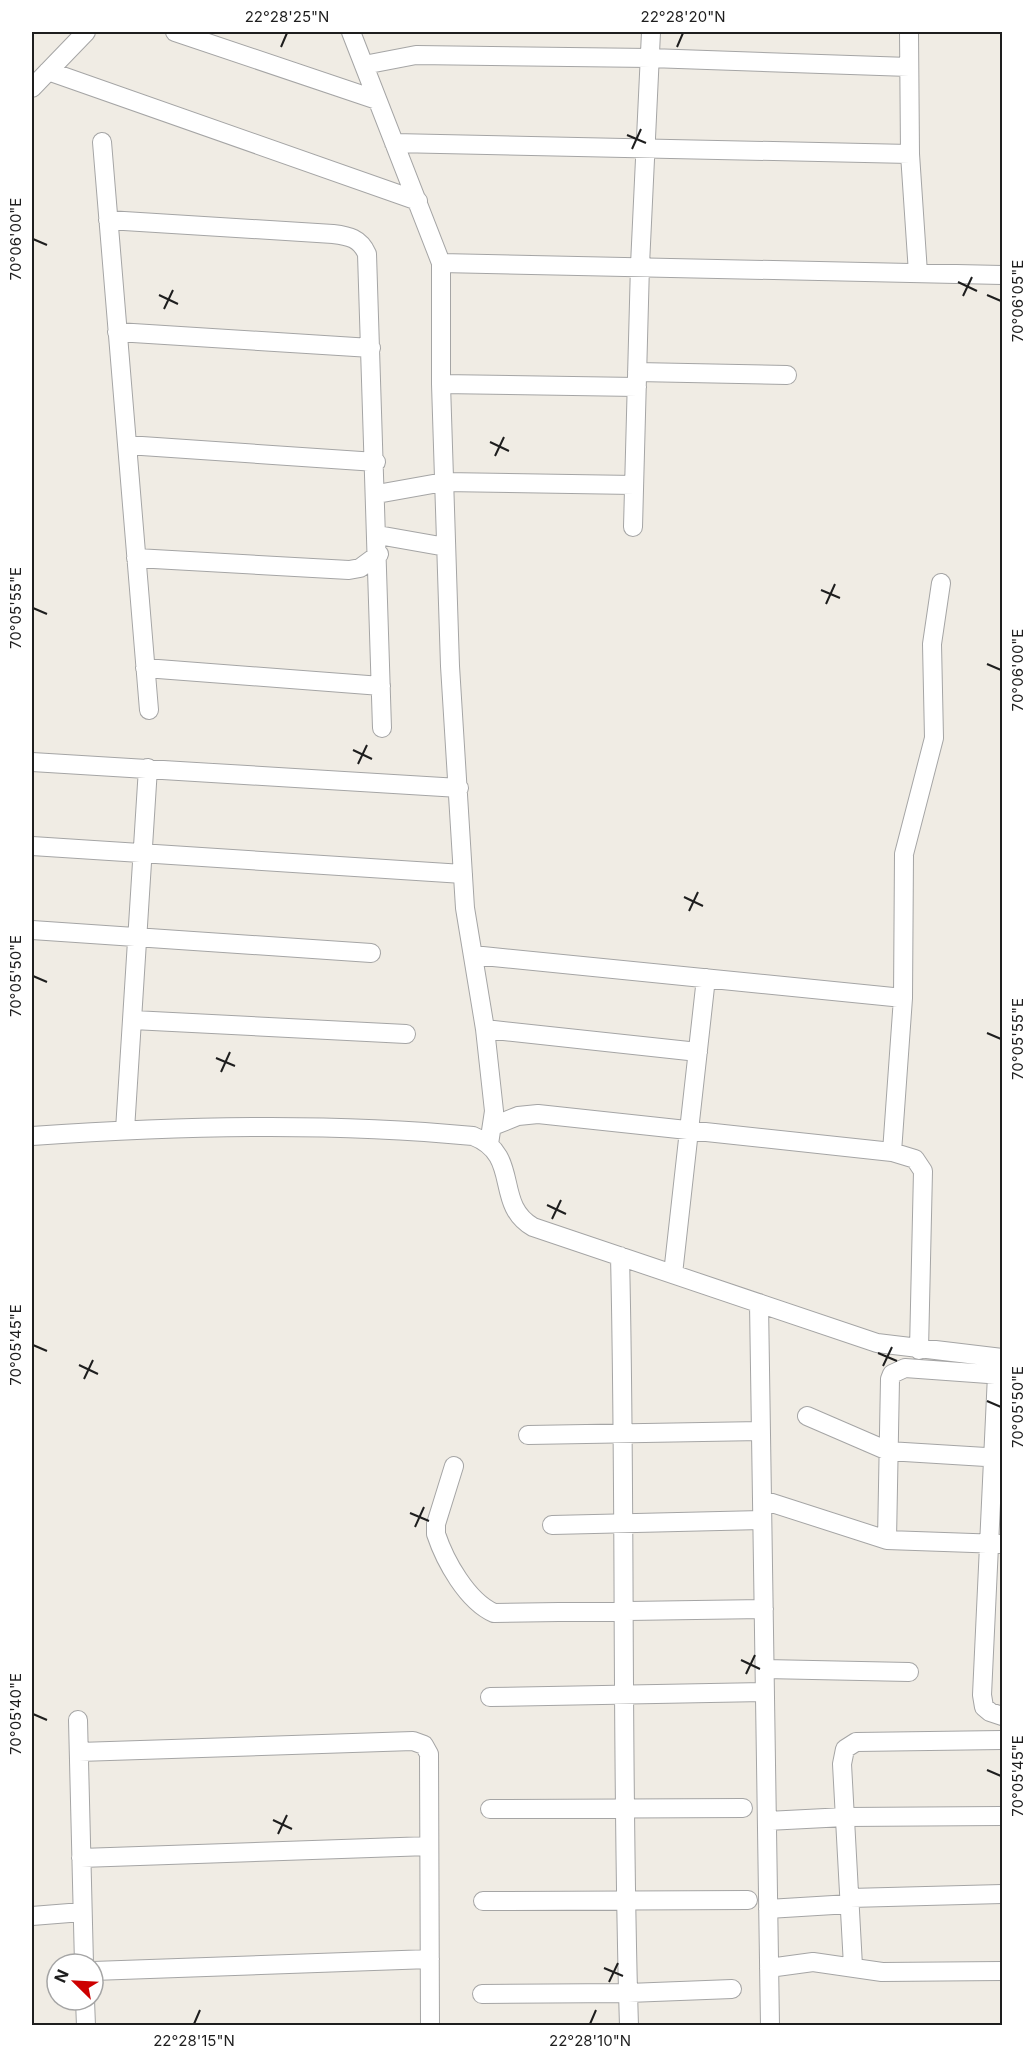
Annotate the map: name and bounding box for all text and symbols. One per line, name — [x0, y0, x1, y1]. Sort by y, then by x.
text: 22°28'25"N — [245, 7, 329, 26]
text: 22°28'20"N — [641, 7, 725, 26]
text: 70°06'00"E — [6, 198, 25, 280]
text: 70°06'05"E — [1008, 260, 1027, 342]
text: 70°05'55"E — [6, 567, 25, 649]
text: 70°06'00"E — [1008, 629, 1027, 711]
text: 70°05'50"E — [6, 935, 25, 1017]
text: 70°05'55"E — [1008, 998, 1027, 1080]
text: 70°05'45"E — [6, 1304, 25, 1386]
text: 70°05'50"E — [1008, 1366, 1027, 1448]
text: 70°05'40"E — [6, 1673, 25, 1755]
text: 70°05'45"E — [1008, 1735, 1027, 1817]
north arrow — [45, 1952, 105, 2012]
text: N — [50, 1966, 73, 1986]
text: 22°28'15"N — [153, 2031, 235, 2050]
text: 22°28'10"N — [549, 2031, 631, 2050]

